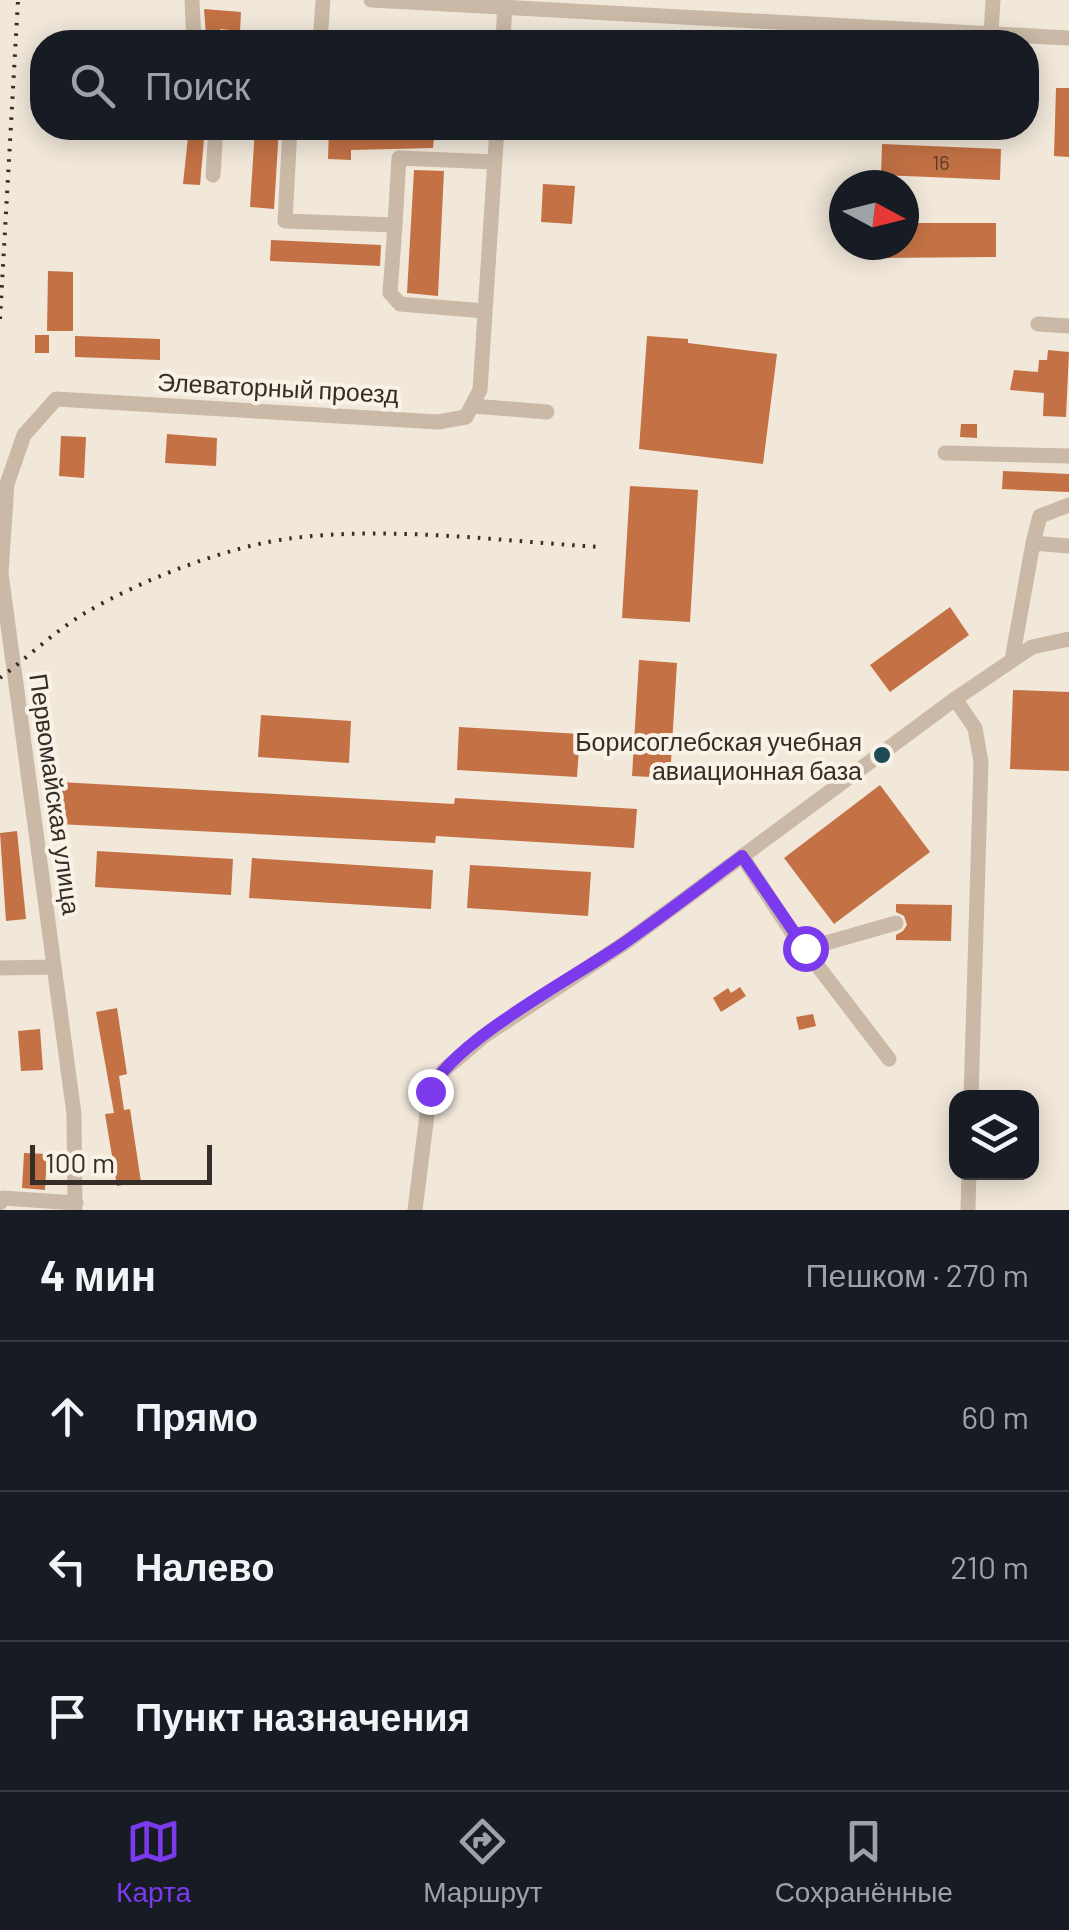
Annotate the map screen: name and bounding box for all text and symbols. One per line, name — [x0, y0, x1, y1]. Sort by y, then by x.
search box — [30, 30, 1039, 140]
icon: search — [65, 58, 120, 113]
text: Поиск — [145, 62, 250, 108]
house number: 16 — [932, 150, 950, 174]
north arrow — [829, 170, 919, 260]
street label: Элеваторный проезд — [156, 366, 400, 408]
street label: Первомайская улица — [24, 672, 88, 916]
place label: Борисоглебская учебная авиационная база — [575, 726, 862, 785]
marker: Борисоглебская учебная авиационная база — [871, 744, 893, 766]
route start — [783, 926, 829, 972]
route end — [408, 1069, 454, 1115]
map controls — [949, 1090, 1039, 1180]
button: layers — [949, 1090, 1039, 1180]
scale bar — [30, 1140, 212, 1184]
text: 100 m — [45, 1145, 115, 1179]
text: 4 мин — [40, 1249, 156, 1299]
text: Пешком · 270 m — [806, 1255, 1029, 1293]
icon: ahead — [40, 1389, 95, 1444]
text: Прямо — [135, 1393, 258, 1439]
text: 60 m — [962, 1397, 1029, 1435]
icon: left — [40, 1539, 95, 1594]
text: Налево — [135, 1543, 274, 1589]
text: 210 m — [950, 1547, 1029, 1585]
icon: arrive — [40, 1689, 95, 1744]
text: Пункт назначения — [135, 1693, 470, 1739]
tab: Карта — [116, 1814, 191, 1909]
tab: Маршрут — [423, 1814, 542, 1909]
tab: Сохранённые — [775, 1814, 953, 1909]

